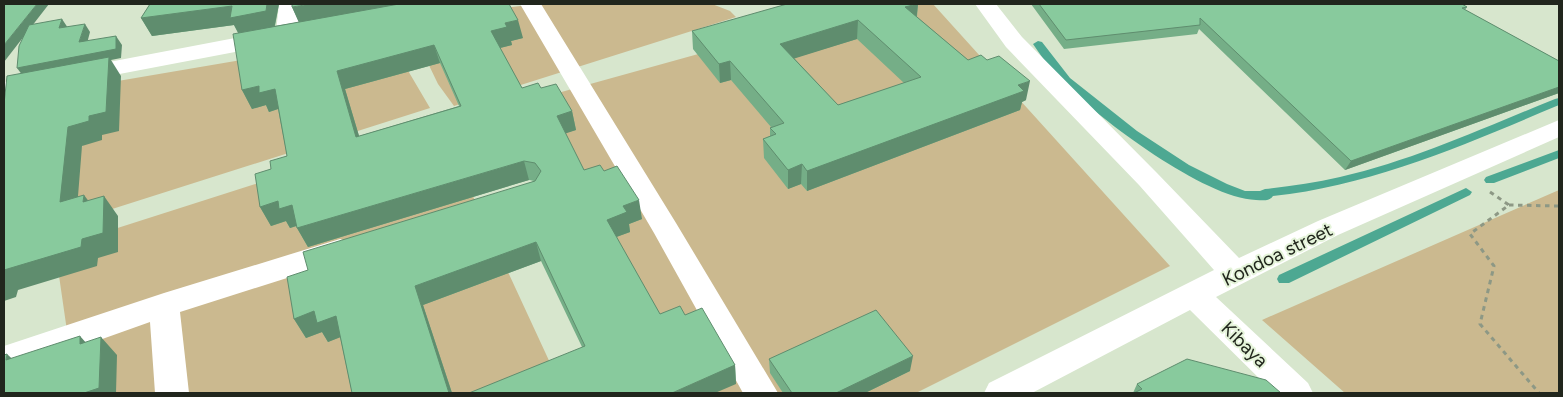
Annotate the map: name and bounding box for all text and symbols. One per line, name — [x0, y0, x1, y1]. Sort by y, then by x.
street label: Kondoa street — [1218, 218, 1336, 291]
street label: Kibaya — [1216, 317, 1273, 372]

